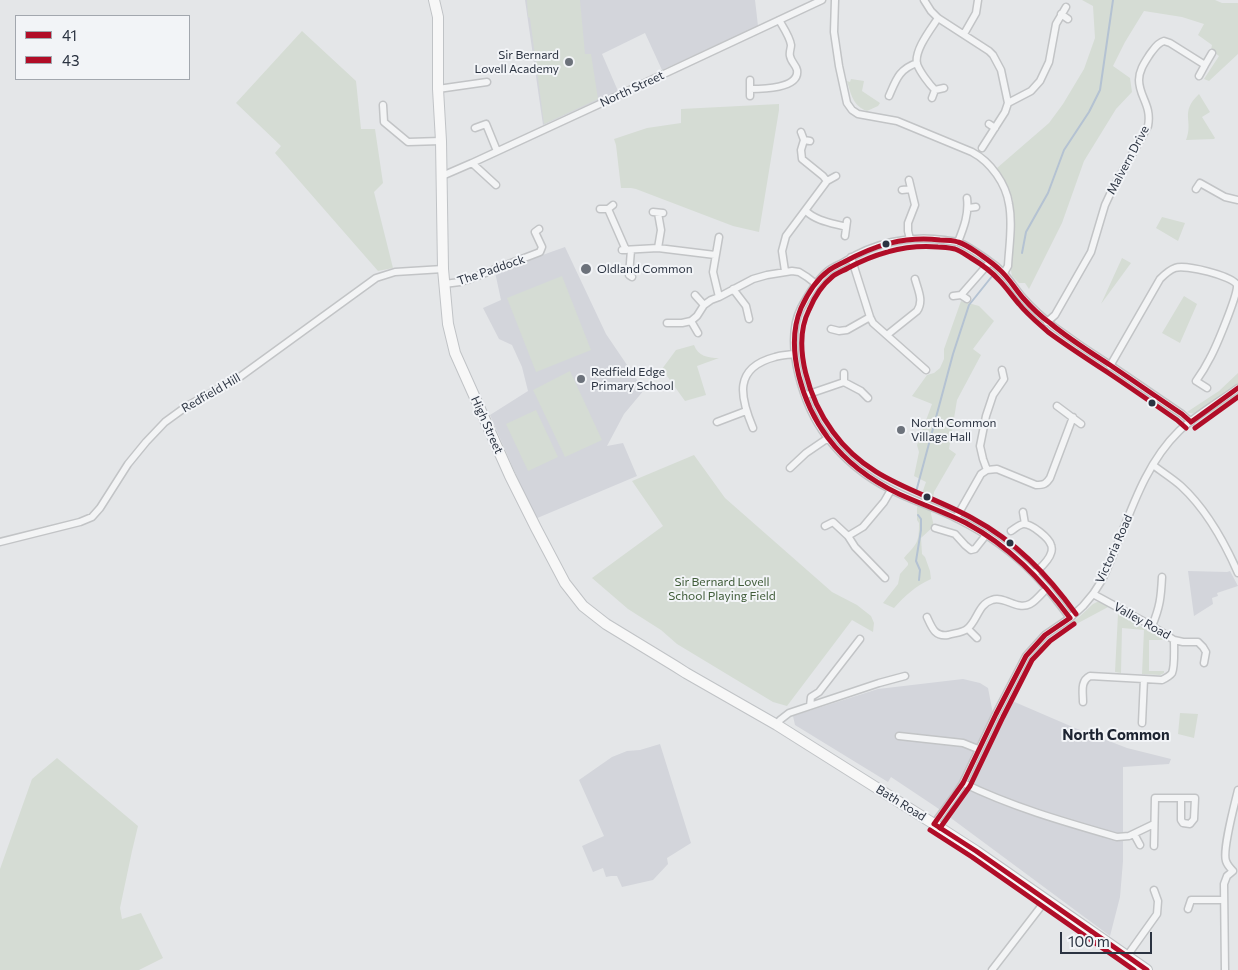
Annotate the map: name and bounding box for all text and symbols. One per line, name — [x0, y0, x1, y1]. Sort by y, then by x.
legend — [15, 15, 190, 80]
text: 41 — [62, 26, 77, 44]
place label: Sir Bernard Lovell Academy — [474, 48, 559, 76]
text: 43 — [62, 51, 80, 69]
marker: Sir Bernard Lovell Academy — [563, 56, 575, 68]
street label: North Street — [598, 68, 666, 110]
street label: Malvern Drive — [1104, 123, 1152, 197]
unlabelled marker — [881, 239, 891, 249]
street label: The Paddock — [455, 252, 527, 288]
marker: Oldland Common — [579, 262, 593, 276]
place label: Oldland Common — [597, 262, 693, 276]
place label: Redfield Edge Primary School — [591, 365, 674, 393]
street label: Redfield Hill — [179, 370, 243, 416]
marker: Redfield Edge Primary School — [575, 373, 587, 385]
street label: High Street — [468, 394, 506, 456]
unlabelled marker — [1147, 398, 1157, 408]
place label: North Common Village Hall — [911, 416, 996, 444]
marker: North Common Village Hall — [895, 424, 907, 436]
unlabelled marker — [922, 492, 932, 502]
street label: Victoria Road — [1092, 512, 1136, 586]
unlabelled marker — [1005, 538, 1015, 548]
park label: Sir Bernard Lovell School Playing Field — [668, 575, 776, 603]
street label: Valley Road — [1111, 600, 1173, 642]
district label: North Common — [1062, 726, 1170, 744]
street label: Bath Road — [873, 782, 929, 824]
scale bar — [1063, 922, 1156, 954]
text: 100 m — [1068, 932, 1110, 950]

